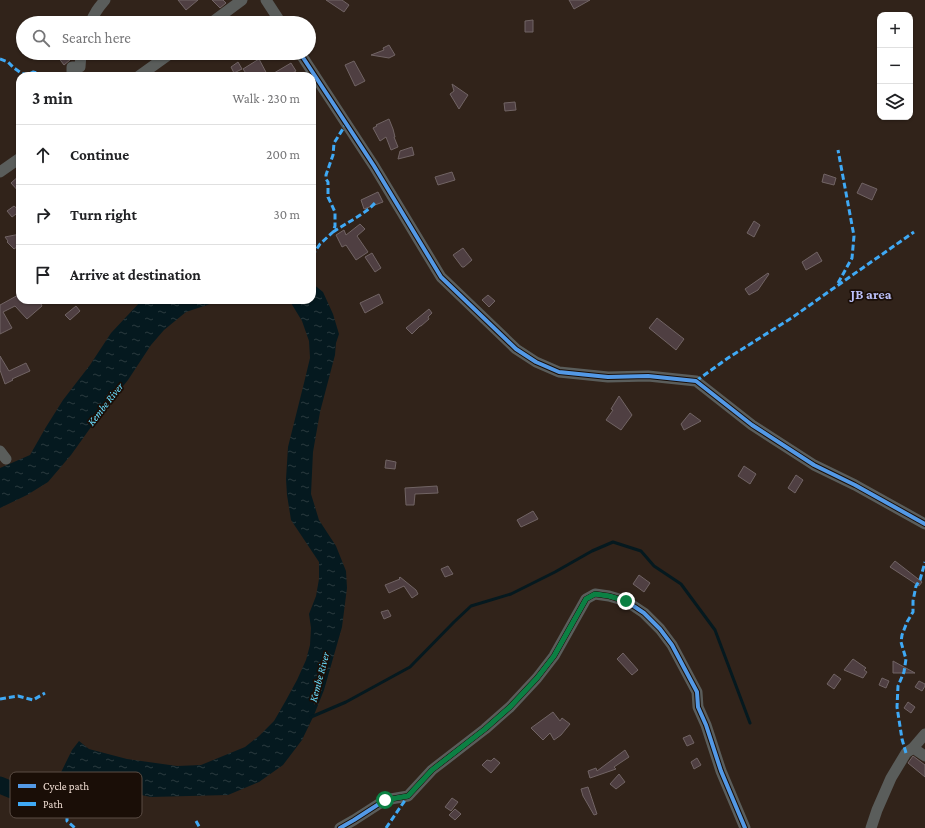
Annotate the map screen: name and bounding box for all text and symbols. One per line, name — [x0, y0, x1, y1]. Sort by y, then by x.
map controls — [877, 12, 913, 120]
button: + — [877, 12, 913, 48]
search box — [16, 16, 316, 60]
icon: search — [30, 27, 52, 49]
text: Search here — [62, 30, 131, 46]
button: − — [877, 48, 913, 84]
button: layers — [877, 84, 913, 120]
text: 3 min — [32, 89, 73, 108]
text: Walk · 230 m — [232, 91, 300, 106]
icon: ahead — [32, 144, 54, 166]
text: Continue — [70, 147, 129, 163]
text: 200 m — [266, 147, 300, 162]
icon: right — [32, 204, 54, 226]
text: Turn right — [70, 207, 137, 223]
text: 30 m — [274, 207, 300, 222]
icon: arrive — [32, 264, 54, 286]
text: Arrive at destination — [70, 267, 201, 283]
district label: JB area — [848, 286, 892, 302]
water label: Kembe River — [85, 379, 126, 428]
route end — [617, 592, 635, 610]
water label: Kembe River — [307, 650, 332, 703]
legend — [10, 772, 142, 818]
text: Cycle path — [43, 780, 89, 793]
route start — [376, 791, 394, 809]
text: Path — [43, 798, 63, 810]

